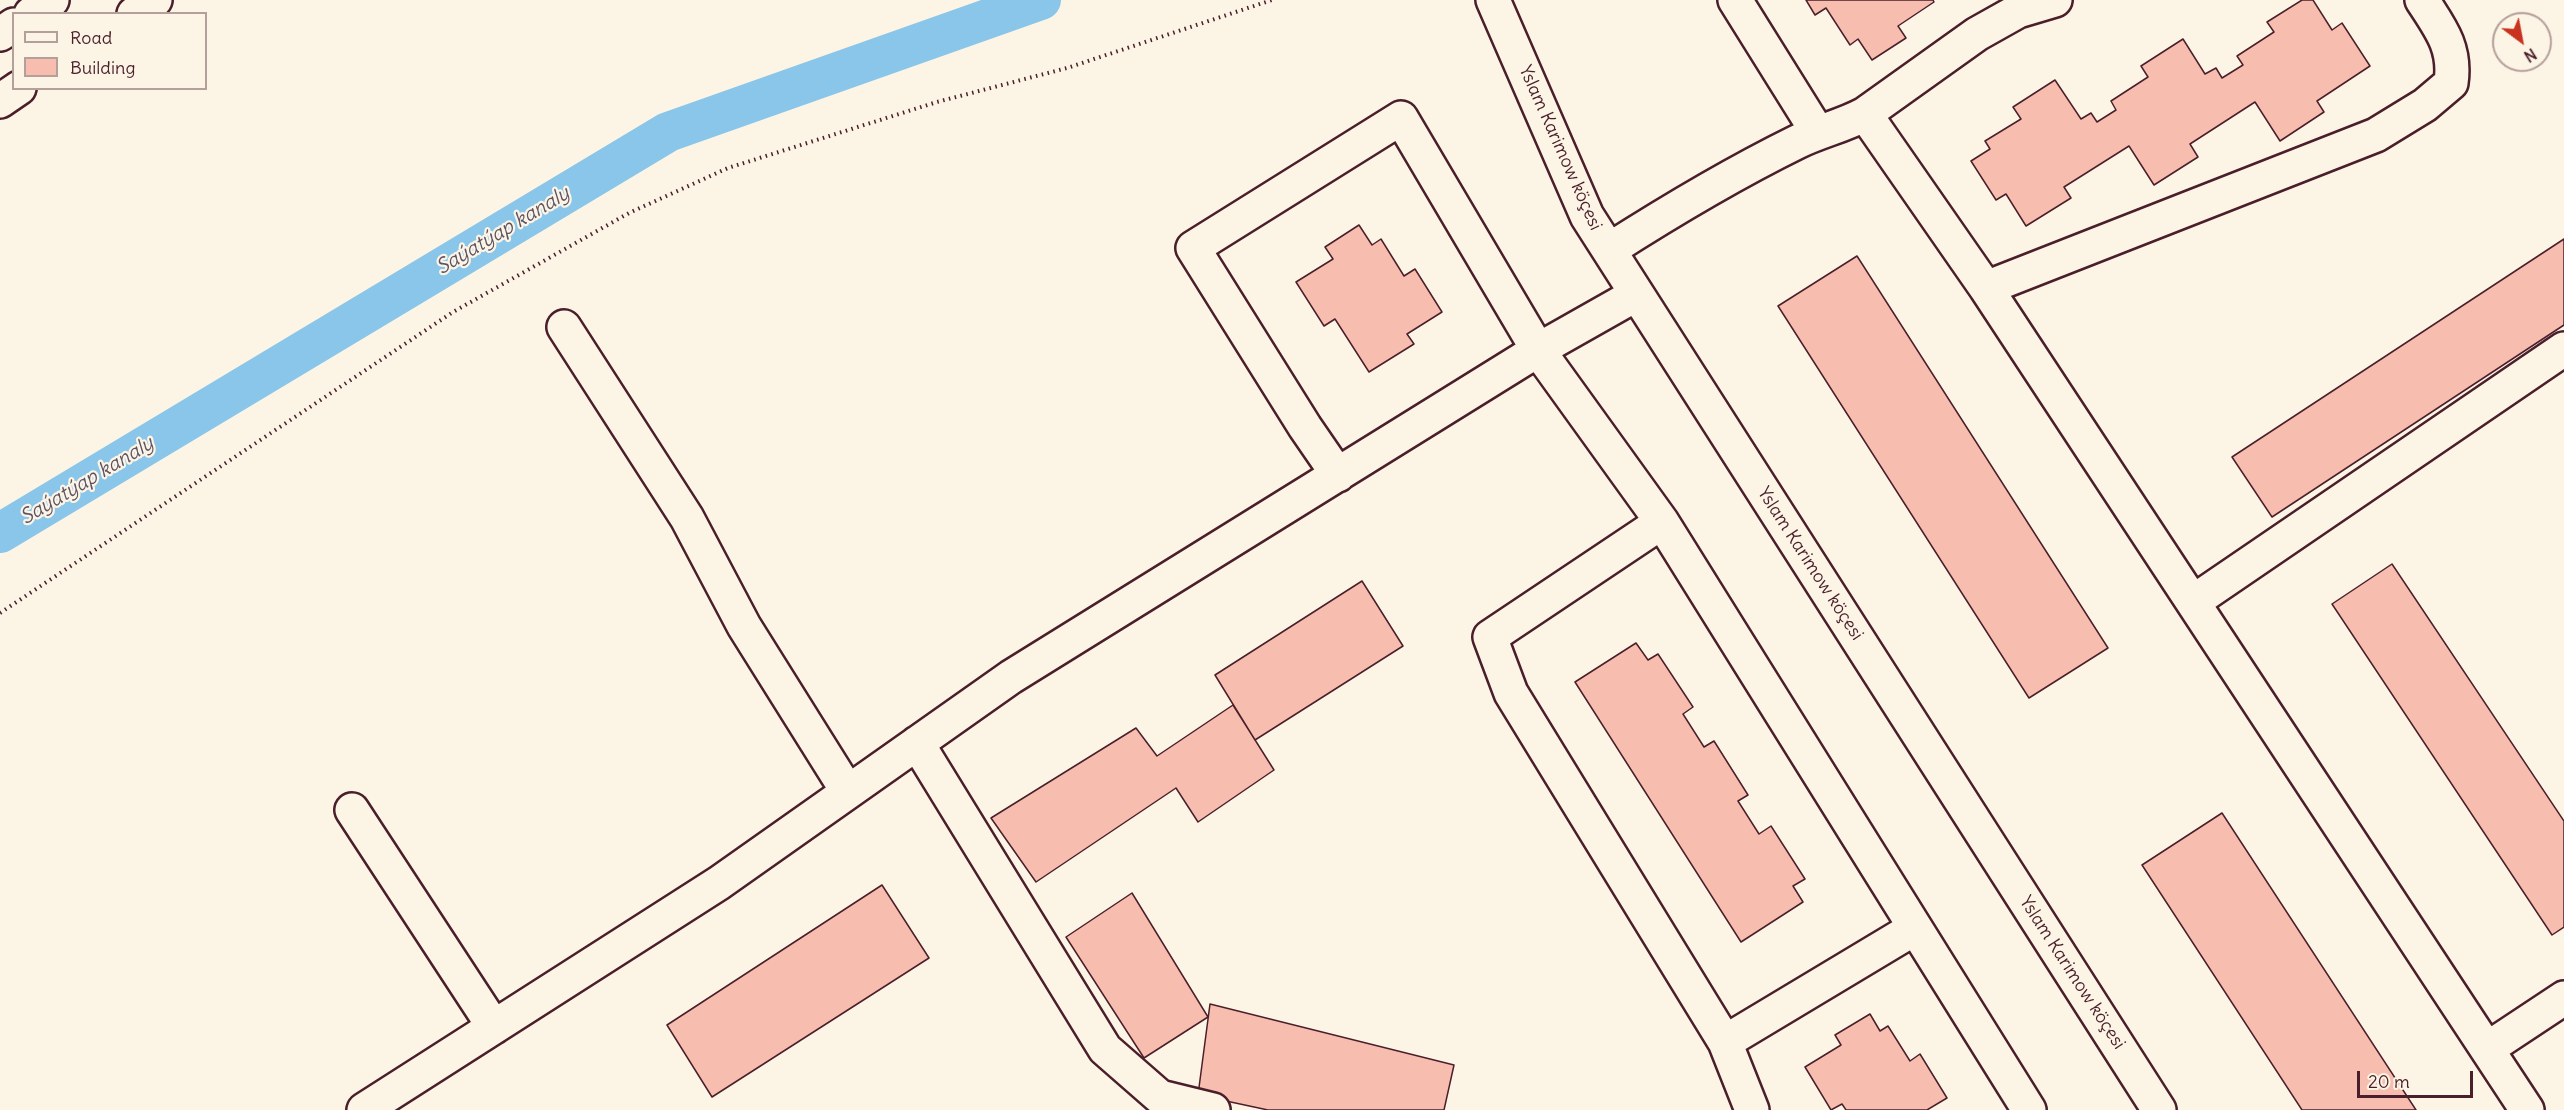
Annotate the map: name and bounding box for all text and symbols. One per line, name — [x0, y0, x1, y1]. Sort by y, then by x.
legend — [12, 12, 207, 90]
north arrow — [2492, 12, 2552, 72]
text: Road — [70, 26, 112, 49]
text: N — [2520, 44, 2540, 67]
text: Building — [70, 56, 135, 79]
street label: Yslam Karimow köçesi — [1514, 62, 1606, 234]
water label: Saýatýap kanaly — [432, 182, 574, 280]
water label: Saýatýap kanaly — [16, 432, 158, 530]
street label: Yslam Karimow köçesi — [1752, 483, 1868, 645]
street label: Yslam Karimow köçesi — [2014, 892, 2130, 1054]
scale bar — [2360, 1059, 2476, 1097]
text: 20 m — [2368, 1070, 2410, 1093]

